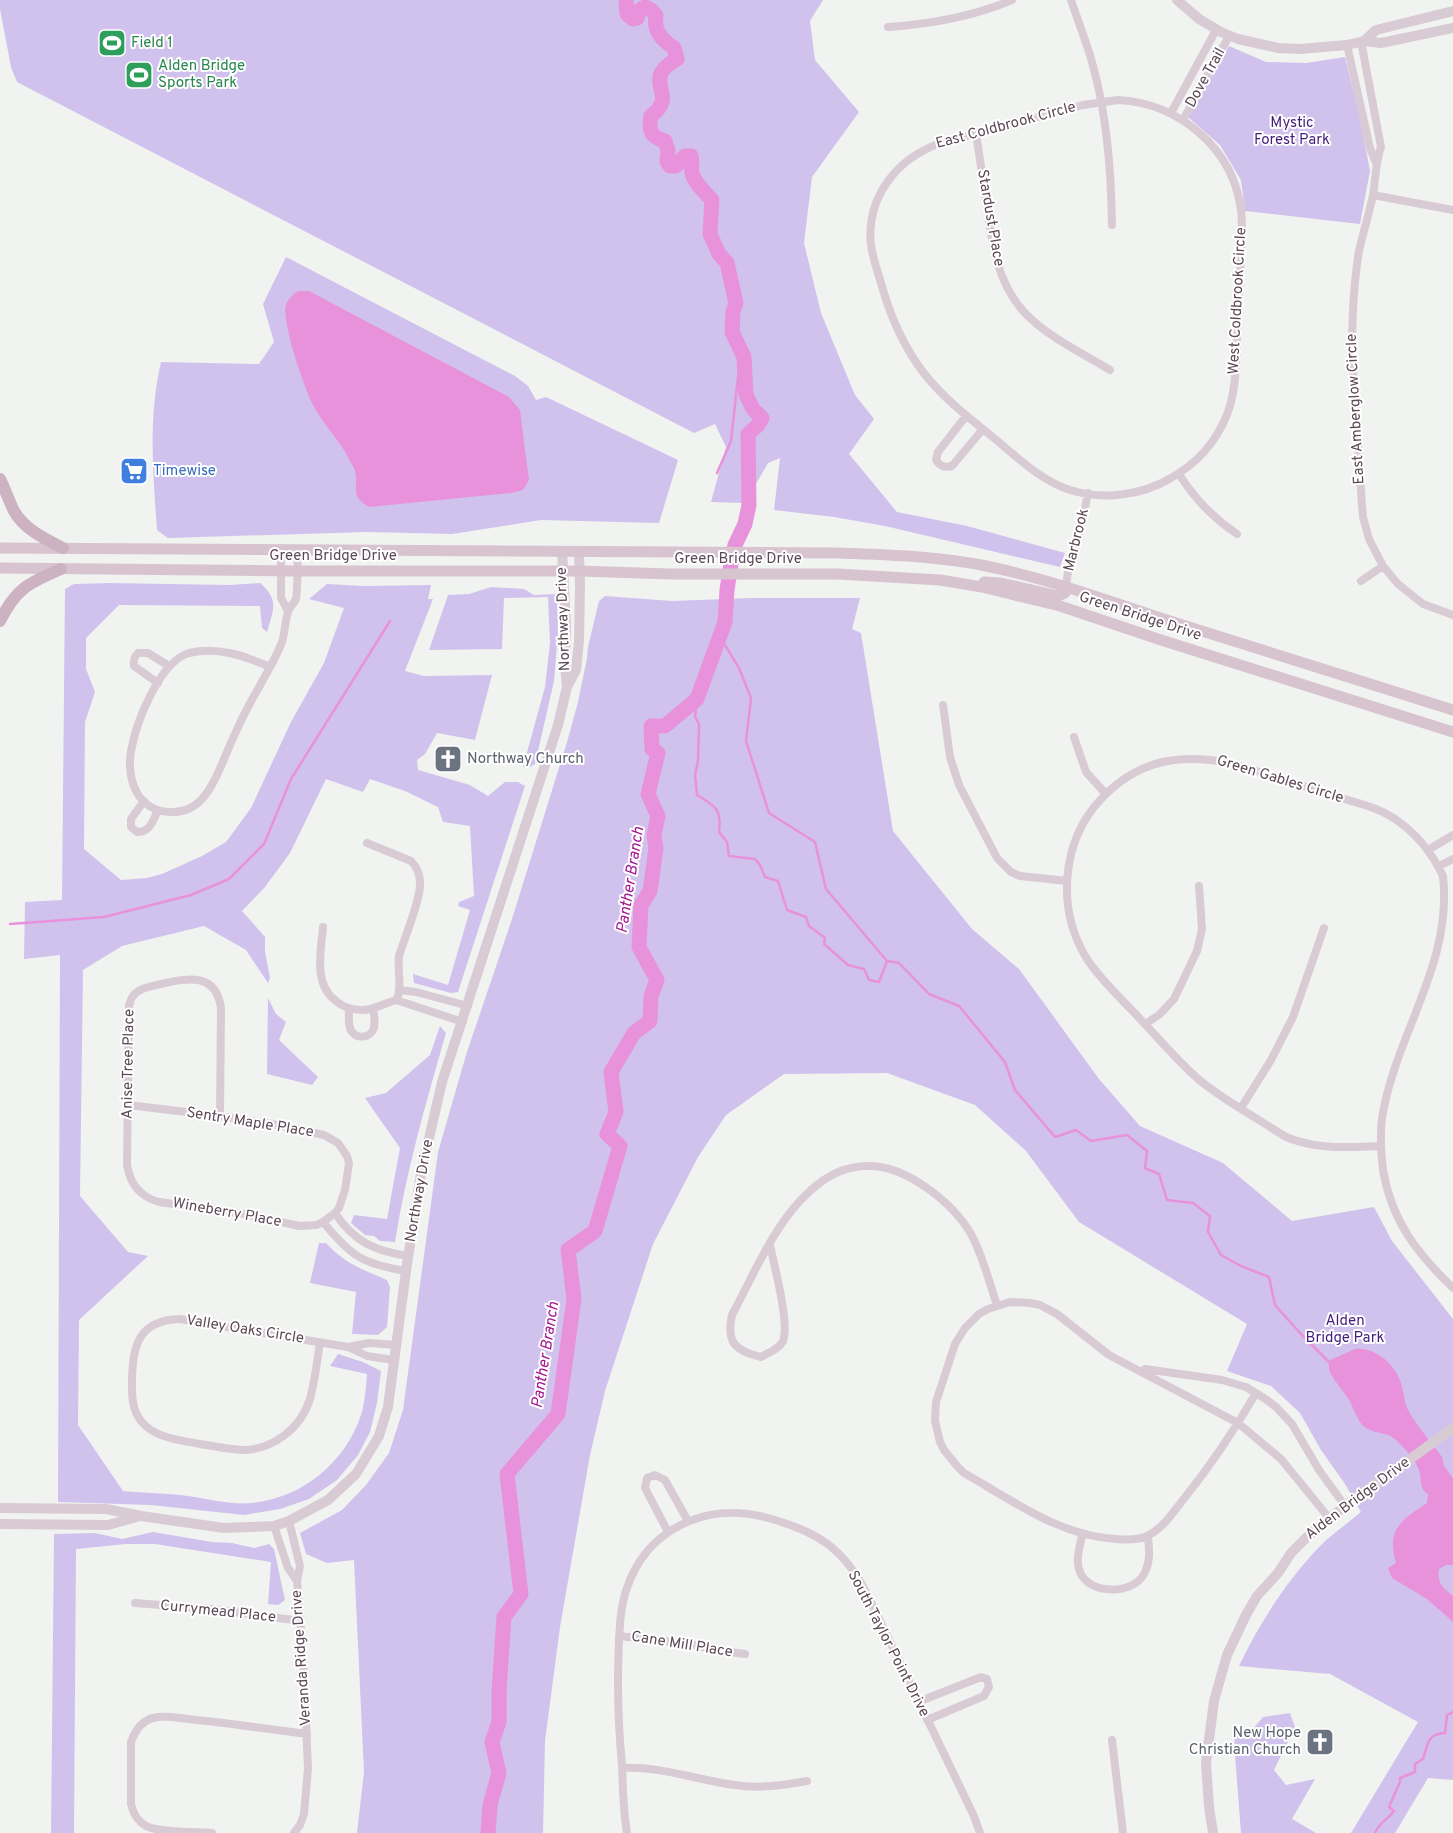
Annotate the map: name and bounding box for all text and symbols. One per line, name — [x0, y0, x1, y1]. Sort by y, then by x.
sports icon: Field 1 — [97, 28, 127, 58]
place label: Field 1 — [131, 34, 173, 53]
street label: Dove Trail — [1182, 45, 1230, 111]
place label: Alden Bridge Sports Park — [158, 57, 245, 93]
sports icon: Alden Bridge Sports Park — [124, 60, 154, 90]
street label: East Coldbrook Circle — [934, 98, 1078, 154]
park label: Mystic Forest Park — [1254, 114, 1330, 150]
street label: Stardust Place — [972, 168, 1008, 268]
street label: West Coldbrook Circle — [1225, 227, 1251, 375]
street label: East Amberglow Circle — [1343, 333, 1369, 485]
supermarket icon: Timewise — [119, 456, 149, 486]
place label: Timewise — [153, 462, 216, 481]
street label: Marbrook — [1060, 507, 1094, 573]
street label: Green Bridge Drive — [269, 547, 397, 566]
street label: Green Bridge Drive — [674, 550, 802, 569]
street label: Northway Drive — [553, 567, 575, 671]
street label: Green Bridge Drive — [1076, 588, 1204, 646]
church icon: Northway Church — [433, 744, 463, 774]
place label: Northway Church — [467, 750, 584, 769]
street label: Green Gables Circle — [1214, 752, 1346, 808]
water label: Panther Branch — [613, 825, 649, 935]
street label: Anise Tree Place — [119, 1009, 139, 1119]
street label: Sentry Maple Place — [185, 1104, 315, 1142]
street label: Northway Drive — [402, 1138, 438, 1244]
street label: Wineberry Place — [171, 1194, 283, 1232]
water label: Panther Branch — [528, 1300, 564, 1410]
street label: Valley Oaks Circle — [185, 1311, 305, 1349]
park label: Alden Bridge Park — [1306, 1312, 1384, 1348]
street label: Alden Bridge Drive — [1302, 1453, 1414, 1545]
street label: South Taylor Point Drive — [843, 1567, 933, 1721]
street label: Veranda Ridge Drive — [288, 1589, 316, 1727]
street label: Currymead Place — [159, 1596, 277, 1628]
street label: Cane Mill Place — [630, 1628, 734, 1662]
place label: New Hope Christian Church — [1189, 1724, 1301, 1760]
church icon: New Hope Christian Church — [1305, 1727, 1335, 1757]

